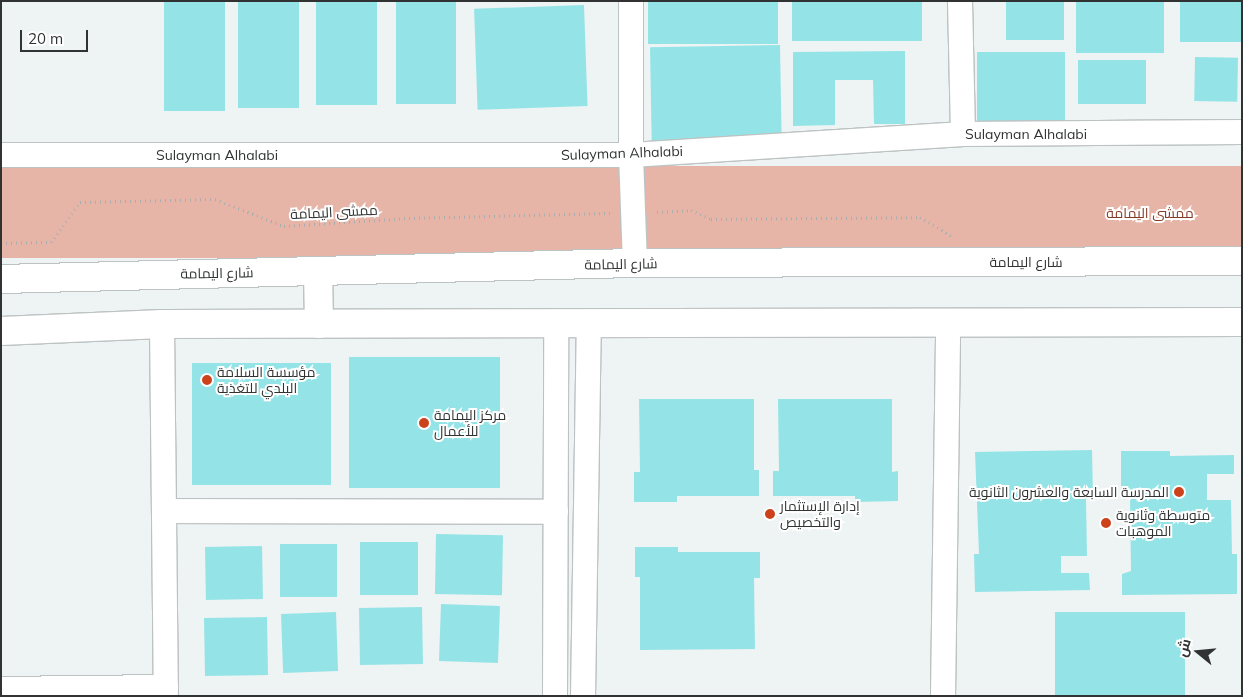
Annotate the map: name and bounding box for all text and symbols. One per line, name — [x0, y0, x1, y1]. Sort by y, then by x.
scale bar — [22, 20, 90, 52]
text: 20 m — [28, 29, 63, 48]
street label: Sulayman Alhalabi — [965, 126, 1087, 142]
street label: Sulayman Alhalabi — [561, 142, 683, 164]
street label: Sulayman Alhalabi — [156, 147, 278, 163]
street label: ممشى اليمامة — [290, 201, 378, 223]
park label: ممشى اليمامة — [1106, 205, 1194, 221]
street label: شارع اليمامة — [989, 254, 1063, 270]
street label: شارع اليمامة — [584, 255, 658, 273]
street label: شارع اليمامة — [180, 264, 254, 282]
place label: مؤسسة السلامة البلدي للتغذية — [217, 364, 316, 397]
marker: مؤسسة السلامة البلدي للتغذية — [201, 374, 213, 386]
place label: مركز اليمامة للأعمال — [434, 407, 506, 440]
marker: مركز اليمامة للأعمال — [418, 417, 430, 429]
place label: المدرسة السابعة والعشرون الثانوية — [969, 484, 1169, 500]
marker: المدرسة السابعة والعشرون الثانوية — [1173, 486, 1185, 498]
place label: إدارة الإستثمار والتخصيص — [780, 498, 860, 530]
place label: متوسطة وثانوية الموهبات — [1116, 507, 1210, 540]
marker: إدارة الإستثمار والتخصيص — [764, 508, 776, 520]
marker: متوسطة وثانوية الموهبات — [1100, 517, 1112, 529]
north arrow — [1173, 627, 1223, 677]
text: ش — [1172, 636, 1195, 659]

